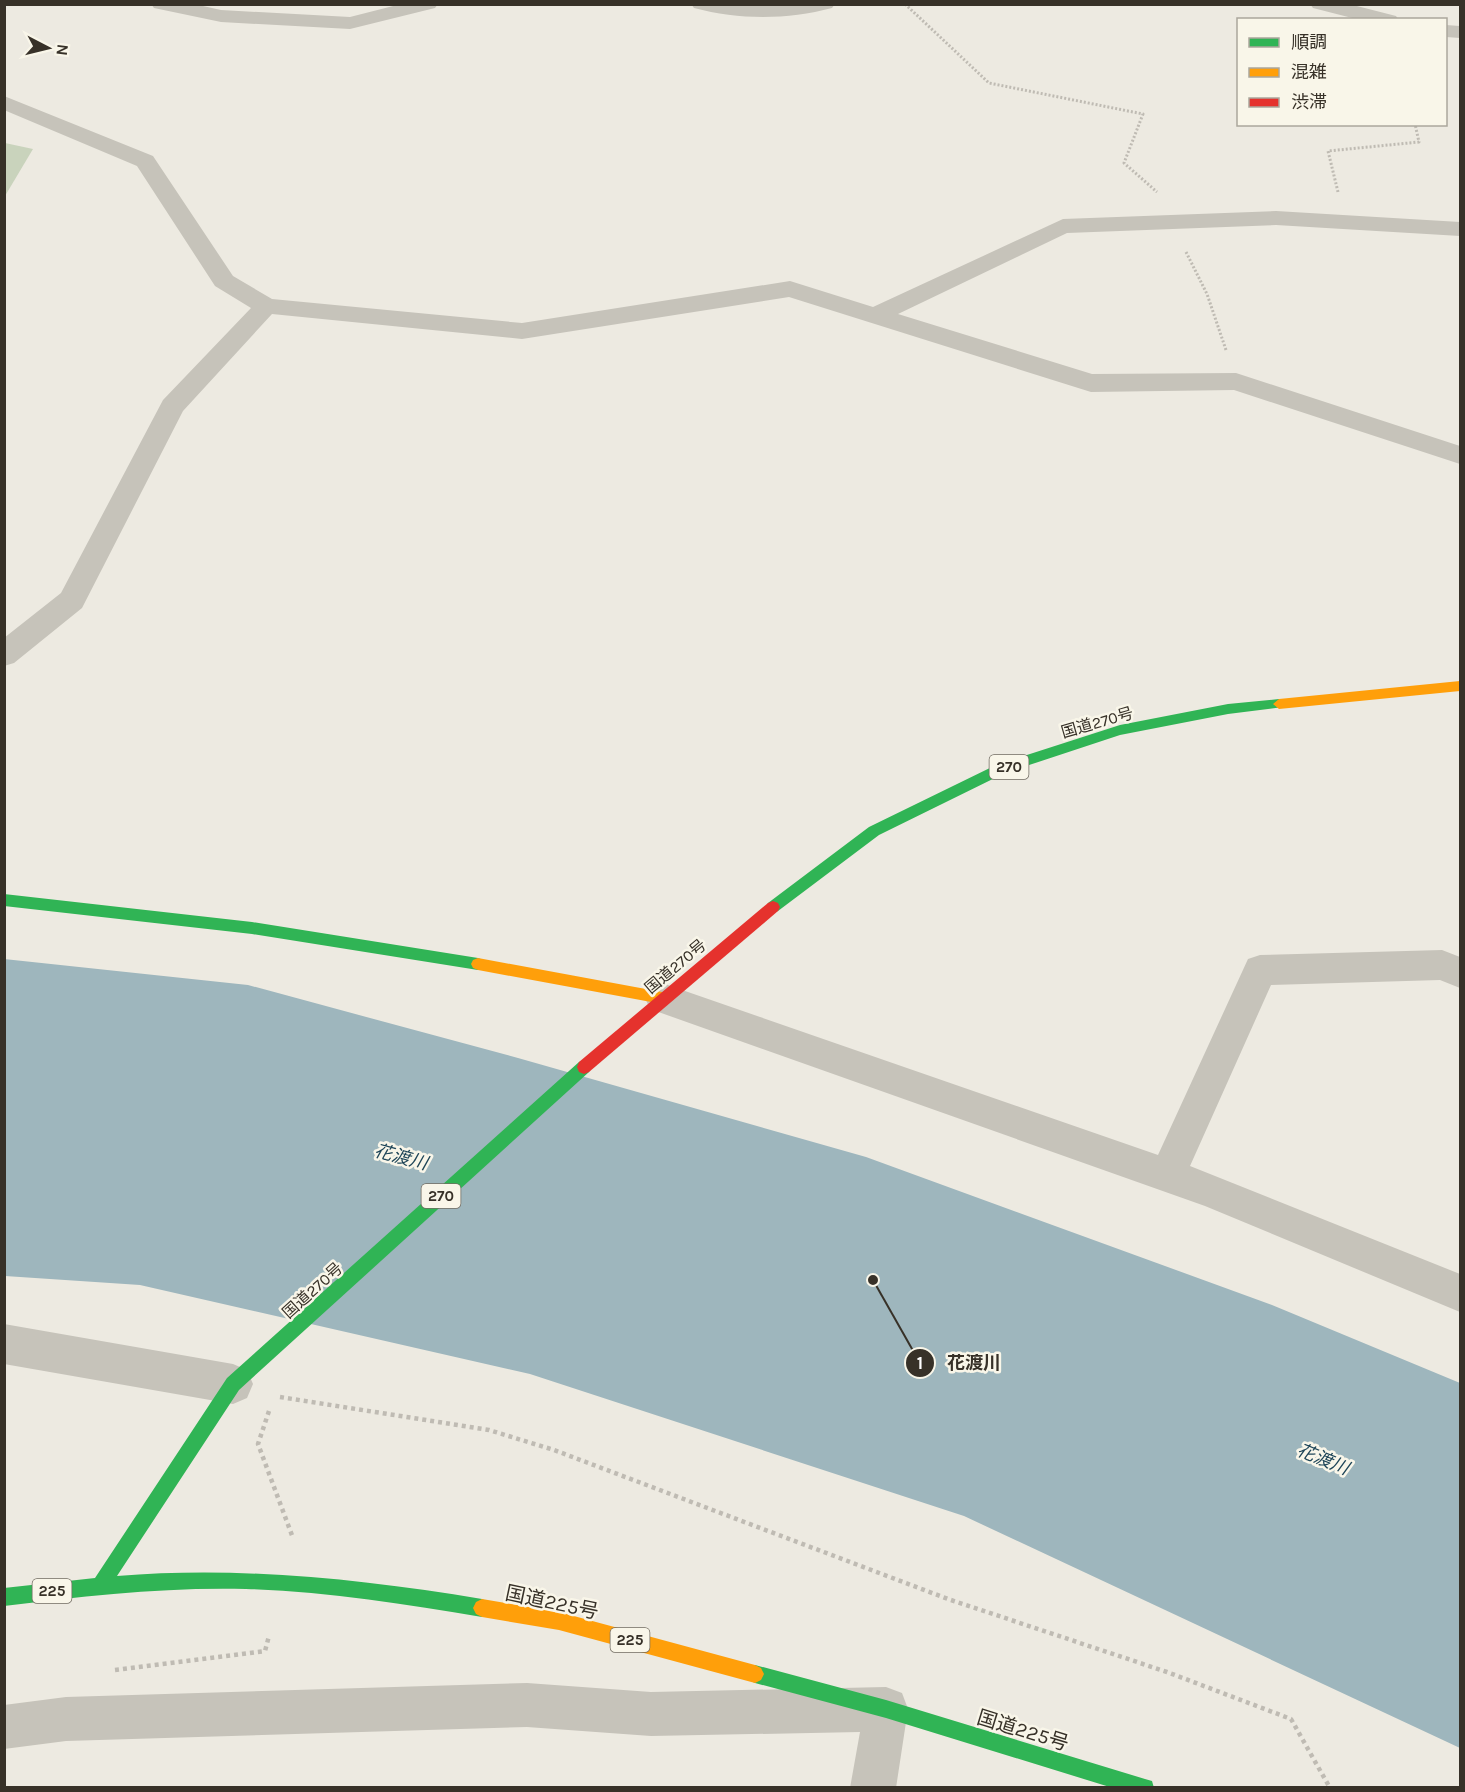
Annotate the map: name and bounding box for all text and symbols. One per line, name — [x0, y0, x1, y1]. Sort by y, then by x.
north arrow — [18, 18, 78, 78]
legend — [1237, 18, 1447, 126]
text: 順調 — [1291, 31, 1327, 53]
text: N — [52, 43, 73, 57]
text: 混雑 — [1291, 61, 1327, 83]
text: 渋滞 — [1291, 91, 1327, 113]
street label: 国道270号 — [1059, 703, 1135, 742]
road number: 270 — [990, 755, 1028, 779]
street label: 国道270号 — [641, 935, 710, 998]
water label: 花渡川 — [372, 1139, 432, 1175]
road number: 270 — [422, 1184, 460, 1208]
street label: 国道270号 — [278, 1258, 346, 1322]
callout: 花渡川 — [905, 1345, 1013, 1381]
text: 1 — [917, 1352, 923, 1374]
text: 花渡川 — [947, 1352, 1001, 1374]
water label: 花渡川 — [1294, 1439, 1354, 1480]
road number: 225 — [32, 1579, 72, 1603]
street label: 国道225号 — [503, 1581, 600, 1624]
road number: 225 — [610, 1628, 650, 1652]
street label: 国道225号 — [974, 1706, 1071, 1755]

